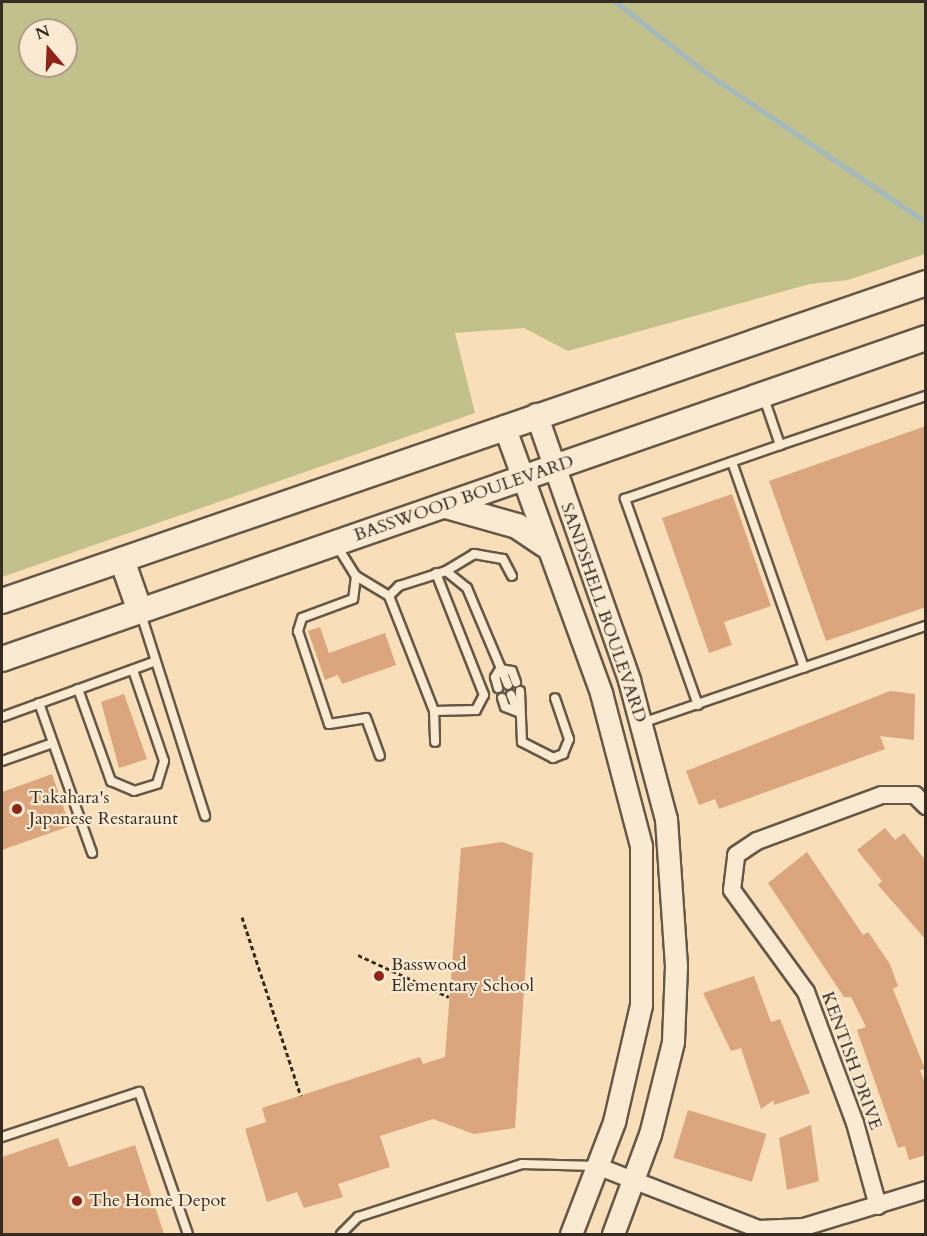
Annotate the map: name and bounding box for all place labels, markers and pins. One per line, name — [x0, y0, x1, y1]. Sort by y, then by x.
place label: Takahara's Japanese Restaraunt — [29, 788, 178, 830]
marker: Takahara's Japanese Restaraunt — [10, 802, 24, 816]
place label: Basswood Elementary School — [391, 955, 534, 998]
marker: Basswood Elementary School — [372, 969, 386, 983]
place label: The Home Depot — [89, 1190, 226, 1212]
marker: The Home Depot — [70, 1194, 84, 1208]

